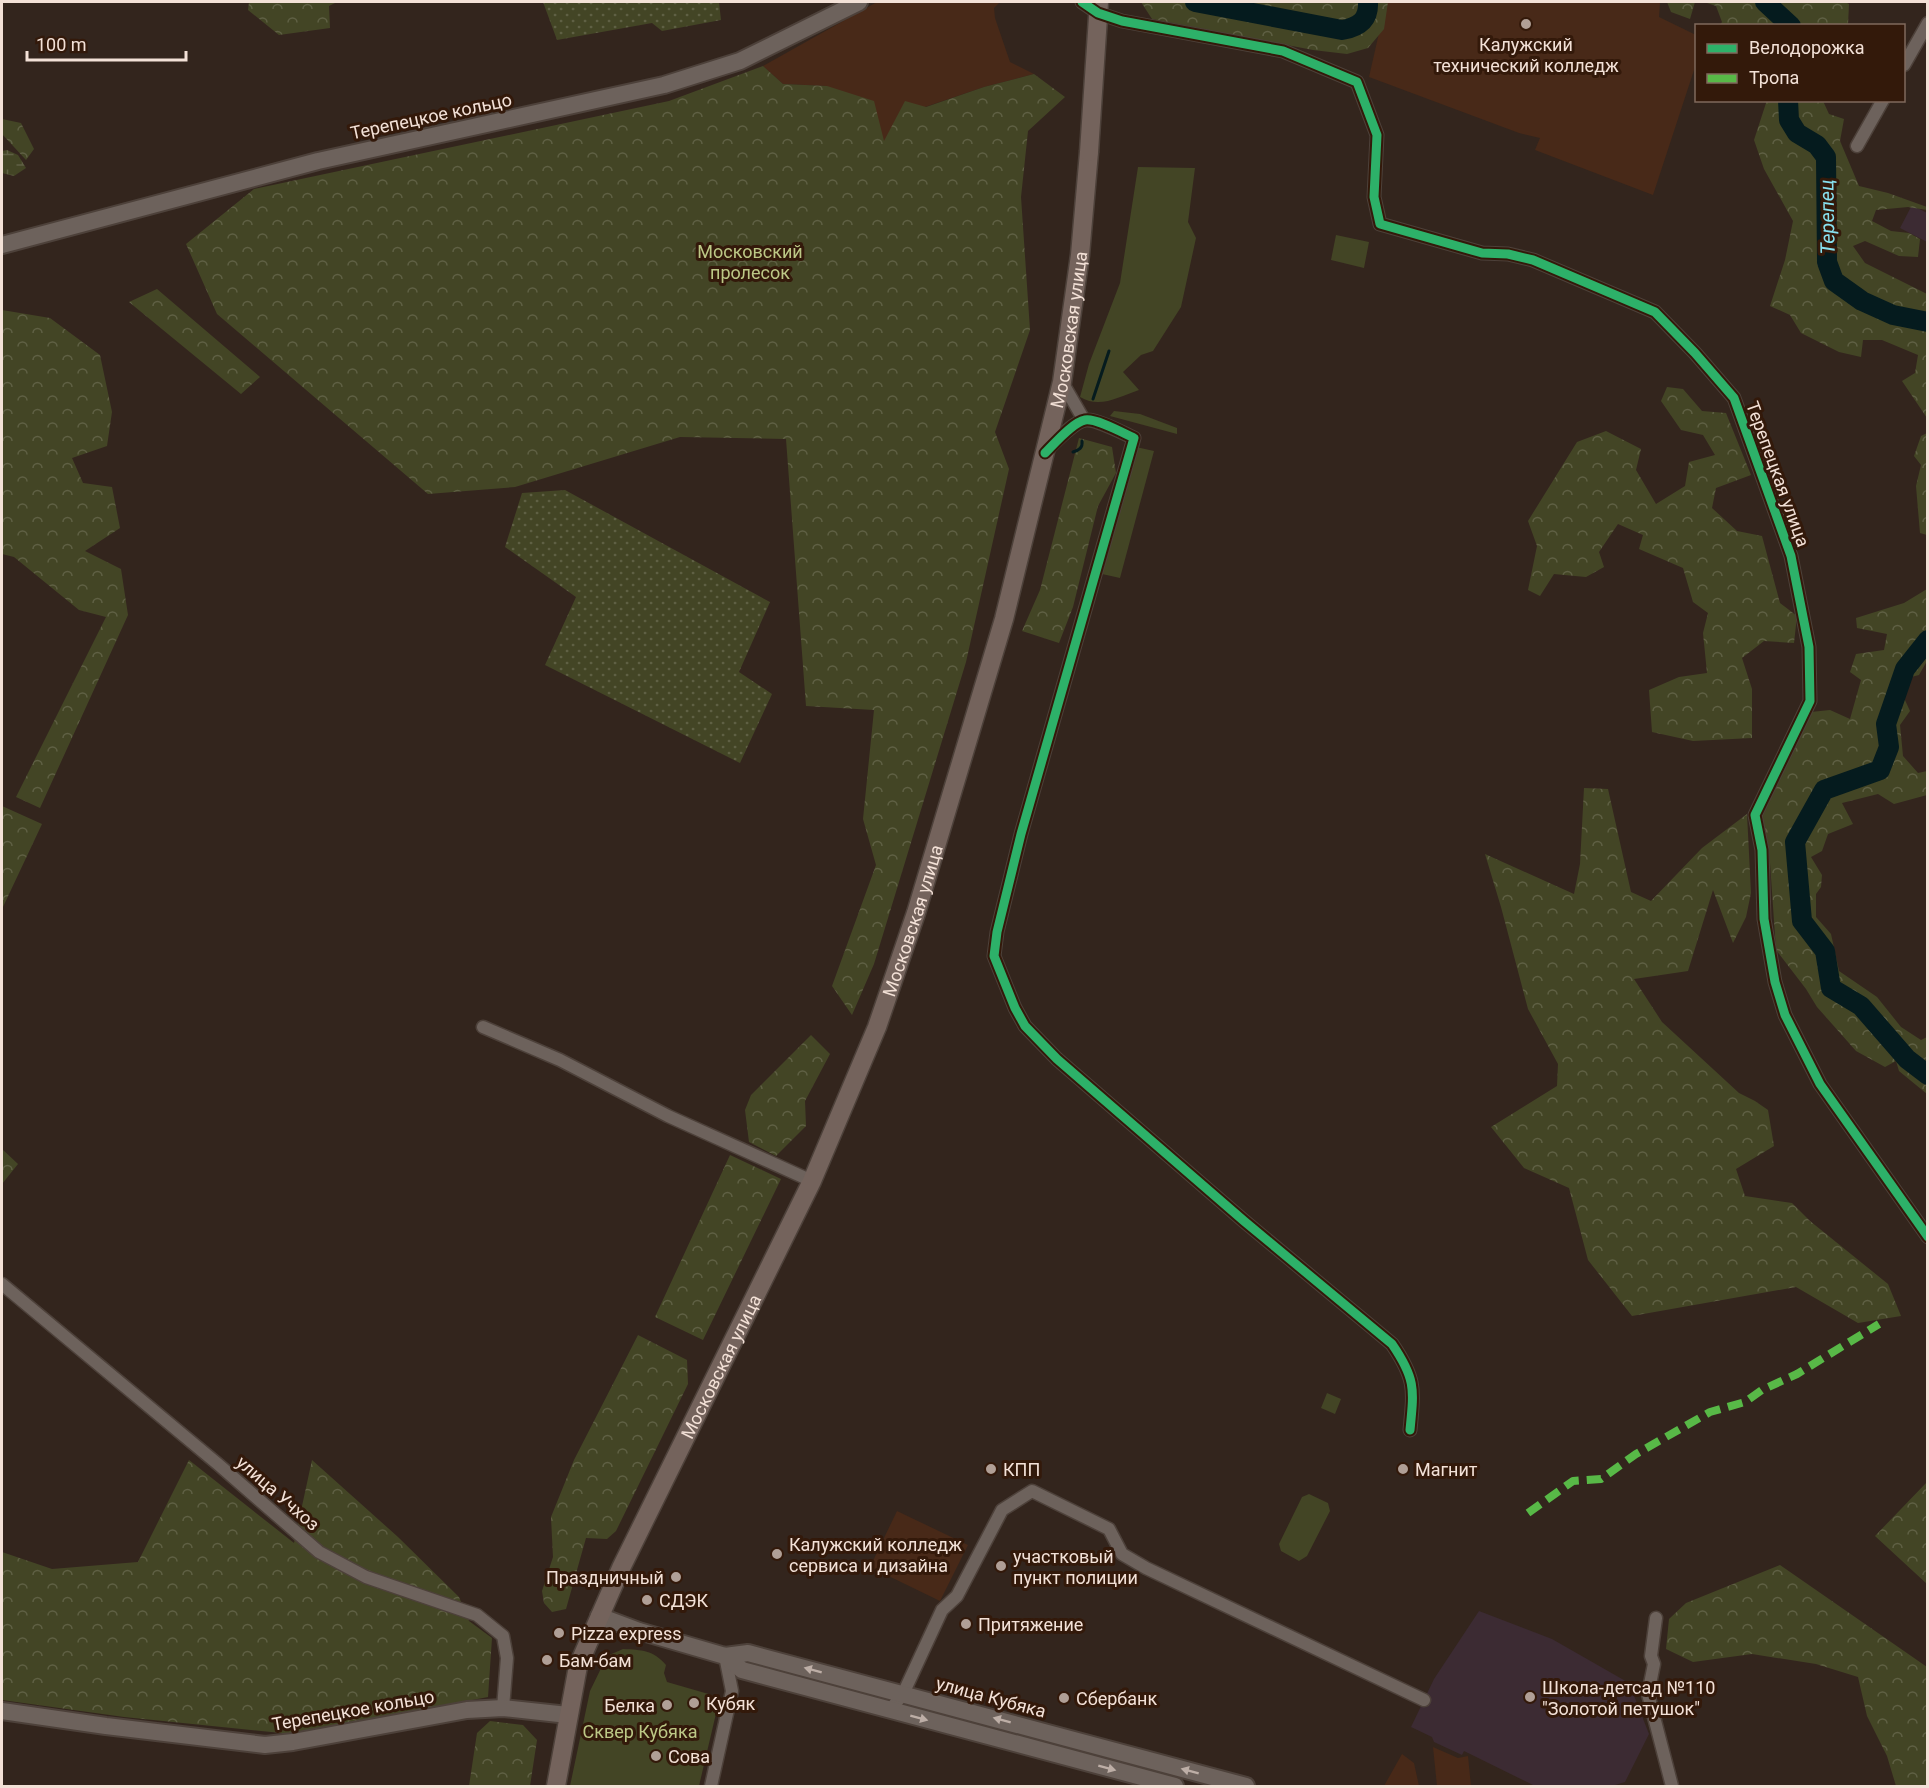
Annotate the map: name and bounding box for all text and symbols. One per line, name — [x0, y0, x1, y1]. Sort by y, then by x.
marker: Калужский технический колледж — [1519, 17, 1533, 31]
scale bar — [27, 24, 186, 62]
legend — [1695, 24, 1905, 102]
text: 100 m — [36, 34, 87, 55]
place label: Калужский технический колледж — [1433, 34, 1619, 76]
text: Велодорожка — [1749, 37, 1864, 58]
text: Тропа — [1749, 67, 1799, 88]
street label: Терепецкое кольцо — [348, 89, 514, 143]
water label: Терепец — [1814, 179, 1840, 255]
park label: Московский пролесок — [697, 241, 803, 283]
street label: Московская улица — [1046, 250, 1091, 410]
street label: Терепецкая улица — [1742, 399, 1814, 549]
street label: Московская улица — [878, 842, 946, 999]
street label: Московская улица — [676, 1291, 765, 1442]
street label: улица Учхоз — [232, 1451, 324, 1535]
place label: КПП — [1003, 1459, 1040, 1480]
place label: Магнит — [1415, 1459, 1478, 1480]
marker: КПП — [984, 1462, 998, 1476]
marker: Магнит — [1396, 1462, 1410, 1476]
place label: Калужский колледж сервиса и дизайна — [789, 1534, 962, 1576]
place label: участковый пункт полиции — [1013, 1546, 1138, 1588]
marker: Калужский колледж сервиса и дизайна — [770, 1547, 784, 1561]
marker: участковый пункт полиции — [994, 1559, 1008, 1573]
place label: Праздничный — [546, 1567, 664, 1588]
marker: Праздничный — [669, 1570, 683, 1584]
place label: СДЭК — [659, 1590, 708, 1611]
marker: СДЭК — [640, 1593, 654, 1607]
place label: Притяжение — [978, 1614, 1083, 1635]
marker: Притяжение — [959, 1617, 973, 1631]
place label: Pizza express — [571, 1623, 682, 1644]
marker: Pizza express — [552, 1626, 566, 1640]
place label: Бам-бам — [559, 1650, 632, 1671]
marker: Бам-бам — [540, 1653, 554, 1667]
one-way arrow — [804, 1665, 822, 1674]
street label: улица Кубяка — [934, 1672, 1048, 1722]
place label: Школа-детсад №110 "Золотой петушок" — [1542, 1677, 1715, 1719]
street label: Терепецкое кольцо — [270, 1685, 436, 1735]
place label: Сбербанк — [1076, 1688, 1157, 1709]
marker: Школа-детсад №110 "Золотой петушок" — [1523, 1690, 1537, 1704]
marker: Сбербанк — [1057, 1691, 1071, 1705]
place label: Кубяк — [706, 1693, 756, 1714]
place label: Белка — [604, 1695, 655, 1716]
marker: Кубяк — [687, 1696, 701, 1710]
marker: Белка — [660, 1698, 674, 1712]
one-way arrow — [910, 1713, 928, 1723]
one-way arrow — [992, 1714, 1011, 1724]
park label: Сквер Кубяка — [583, 1721, 697, 1742]
place label: Сова — [668, 1746, 710, 1767]
marker: Сова — [649, 1749, 663, 1763]
one-way arrow — [1099, 1764, 1117, 1773]
one-way arrow — [1181, 1766, 1199, 1775]

